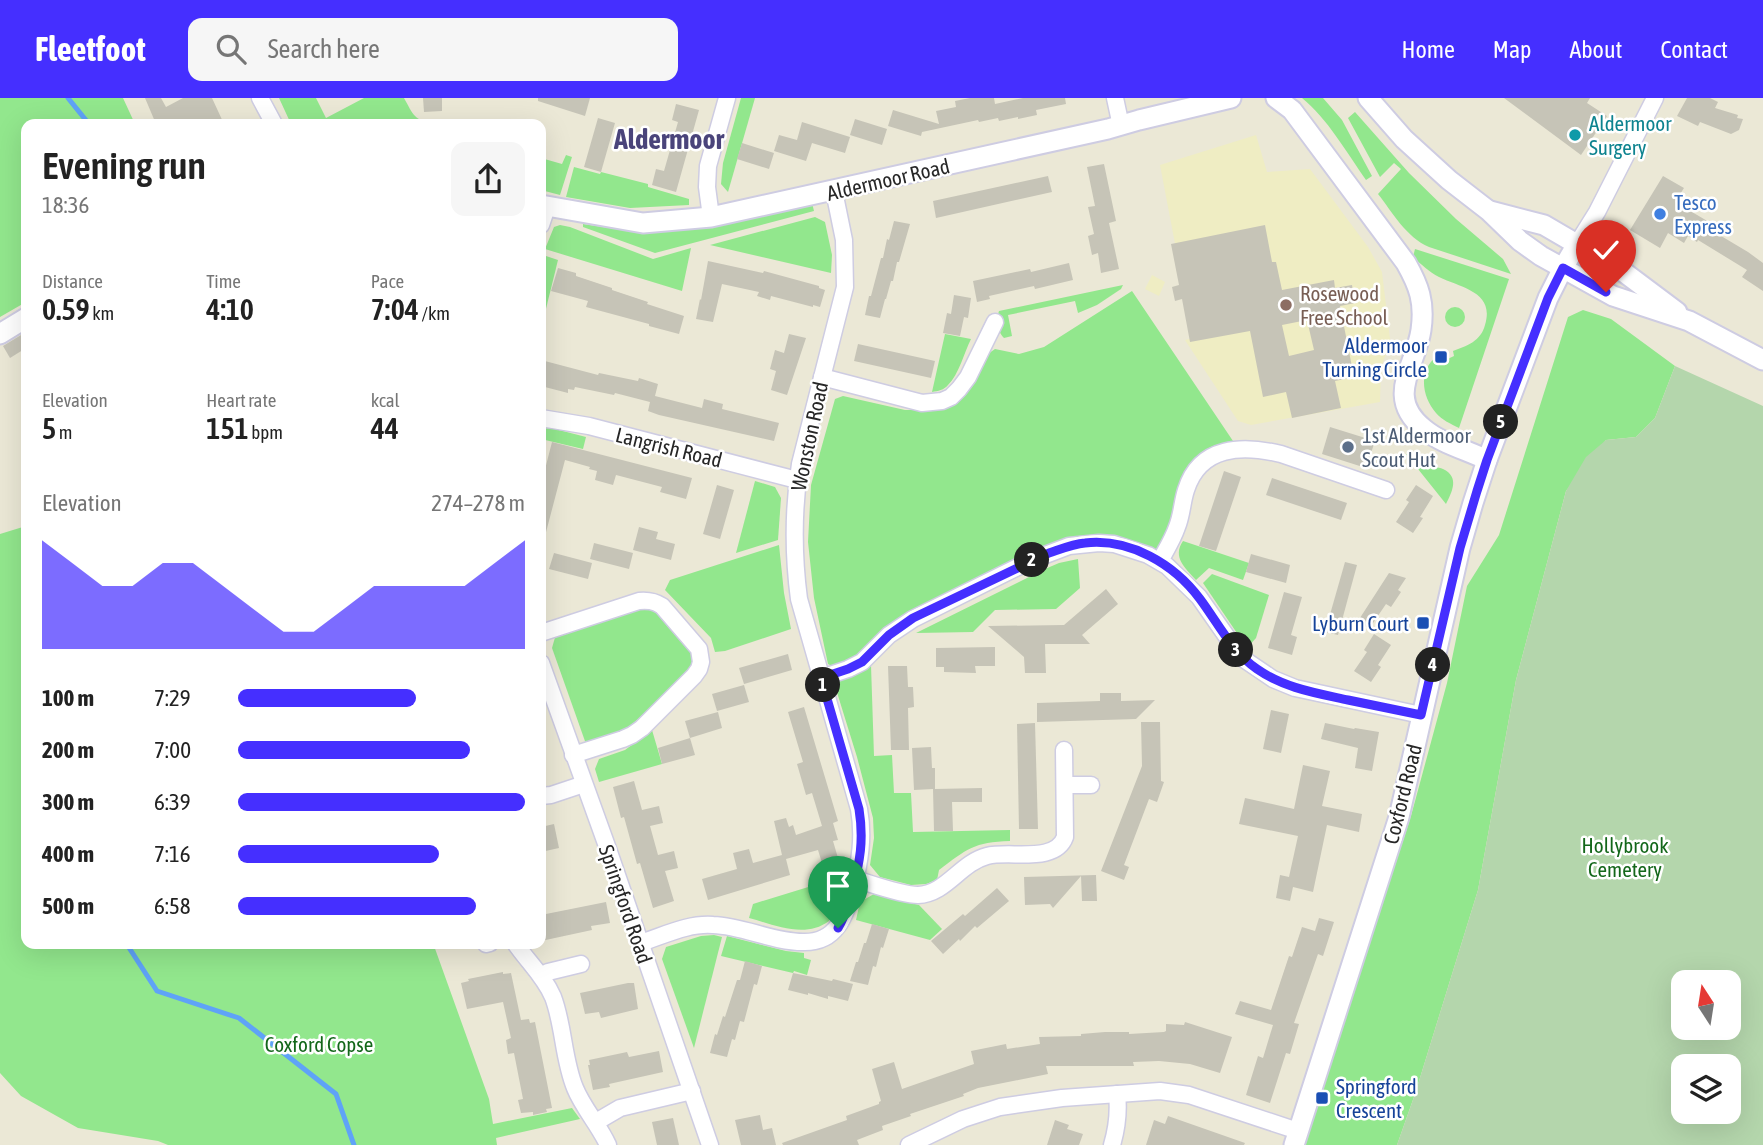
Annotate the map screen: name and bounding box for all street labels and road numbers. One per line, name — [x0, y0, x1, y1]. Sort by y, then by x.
street label: Aldermoor Road — [824, 153, 952, 205]
street label: Wonston Road — [786, 379, 832, 493]
street label: Langrish Road — [613, 422, 725, 472]
street label: Coxford Road — [1378, 741, 1426, 847]
street label: Springford Road — [595, 842, 657, 966]

